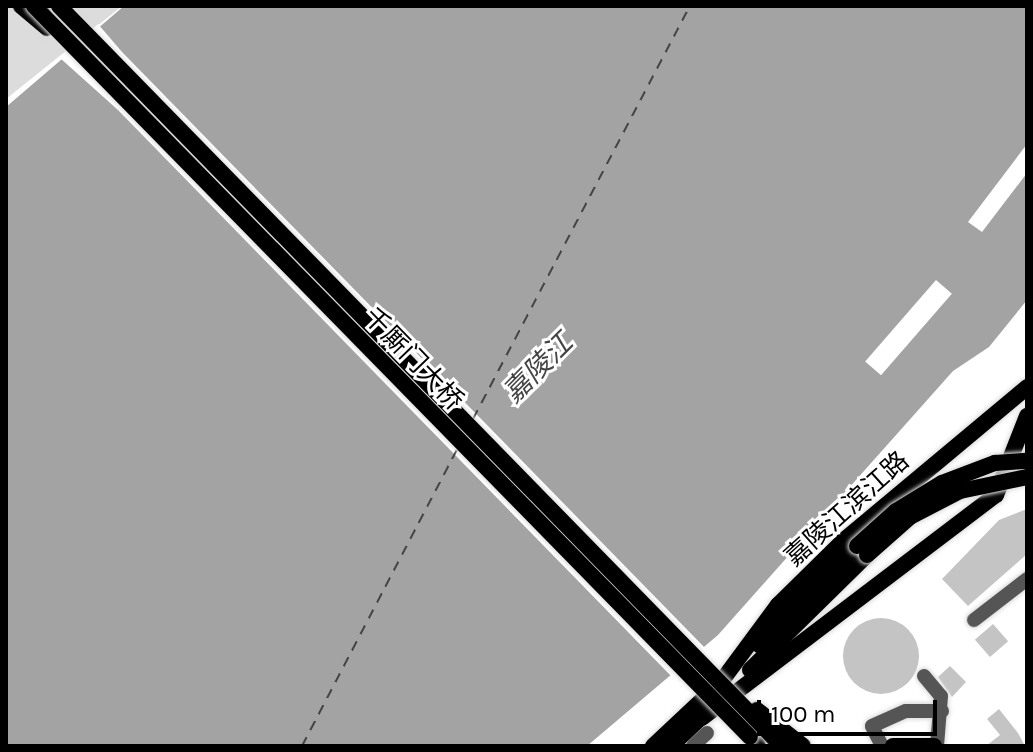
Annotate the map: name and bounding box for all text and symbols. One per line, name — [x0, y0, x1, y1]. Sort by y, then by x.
street label: 千厮门大桥 — [357, 301, 469, 417]
water label: 嘉陵江 — [496, 326, 580, 410]
street label: 嘉陵江滨江路 — [779, 445, 915, 573]
scale bar — [761, 684, 941, 734]
text: 100 m — [771, 700, 836, 728]

